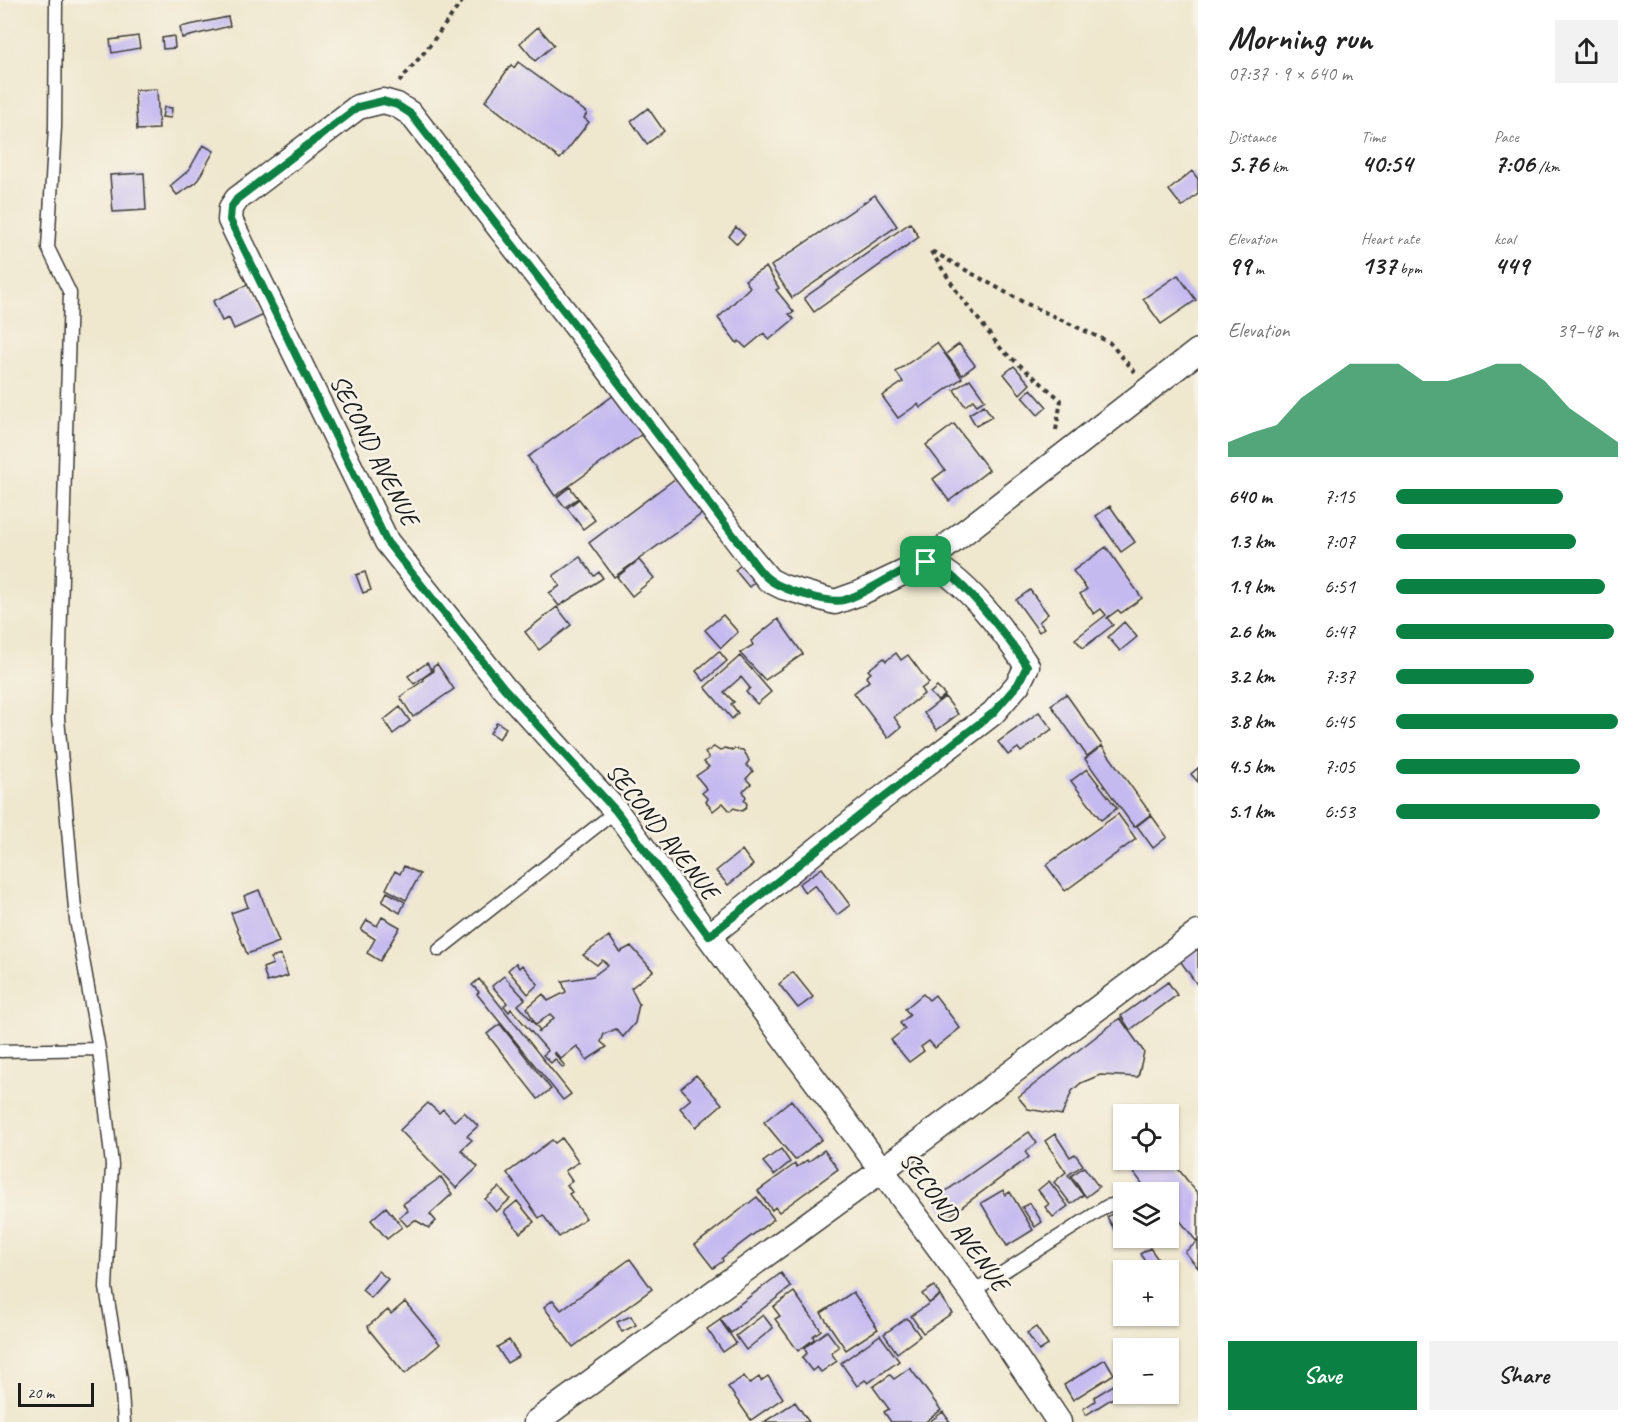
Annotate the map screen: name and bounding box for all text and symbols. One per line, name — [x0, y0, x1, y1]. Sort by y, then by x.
text: Morning run — [1228, 17, 1372, 59]
button: share — [1555, 20, 1618, 83]
text: 07:37 · 9 × 640 m — [1228, 61, 1352, 86]
text: Distance — [1228, 127, 1276, 147]
text: Time — [1361, 127, 1385, 147]
text: Pace — [1494, 127, 1519, 147]
text: 5.76 — [1228, 147, 1268, 180]
text: 40:54 — [1361, 147, 1413, 180]
text: 7:06 — [1494, 147, 1535, 180]
text: km — [1268, 157, 1288, 177]
text: /km — [1535, 157, 1560, 177]
text: Elevation — [1228, 229, 1277, 249]
text: Heart rate — [1361, 229, 1419, 249]
text: kcal — [1494, 229, 1515, 249]
text: 99 — [1228, 249, 1251, 282]
text: 137 — [1361, 249, 1396, 282]
text: 449 — [1494, 249, 1529, 282]
text: m — [1251, 259, 1264, 279]
text: bpm — [1396, 259, 1422, 279]
text: Elevation — [1228, 318, 1290, 343]
text: 39–48 m — [1557, 318, 1618, 343]
street label: SECOND AVENUE — [322, 369, 429, 535]
text: 640 m — [1228, 484, 1272, 509]
text: 7:15 — [1324, 484, 1355, 509]
text: 1.3 km — [1228, 529, 1275, 554]
text: 7:07 — [1324, 529, 1355, 554]
pin — [900, 536, 951, 587]
icon: arrive — [909, 545, 942, 578]
text: 1.9 km — [1228, 574, 1274, 599]
text: 6:51 — [1324, 574, 1355, 599]
text: 2.6 km — [1228, 619, 1275, 644]
text: 6:47 — [1324, 619, 1355, 644]
text: 3.2 km — [1228, 664, 1275, 689]
text: 7:37 — [1324, 664, 1355, 689]
text: 3.8 km — [1228, 709, 1275, 734]
text: 6:45 — [1324, 709, 1355, 734]
text: 4.5 km — [1228, 754, 1274, 779]
text: 7:05 — [1324, 754, 1355, 779]
street label: SECOND AVENUE — [599, 756, 729, 910]
text: 5.1 km — [1228, 799, 1274, 824]
text: 6:53 — [1324, 799, 1355, 824]
map controls — [1113, 1104, 1179, 1404]
button: locate — [1113, 1104, 1179, 1170]
street label: SECOND AVENUE — [893, 1145, 1019, 1301]
button: layers — [1113, 1182, 1179, 1248]
button: + — [1113, 1260, 1179, 1326]
button: − — [1113, 1338, 1179, 1404]
button: Save — [1228, 1341, 1417, 1410]
button: Share — [1429, 1341, 1618, 1410]
scale bar — [18, 1380, 94, 1408]
text: 20 m — [27, 1383, 54, 1403]

